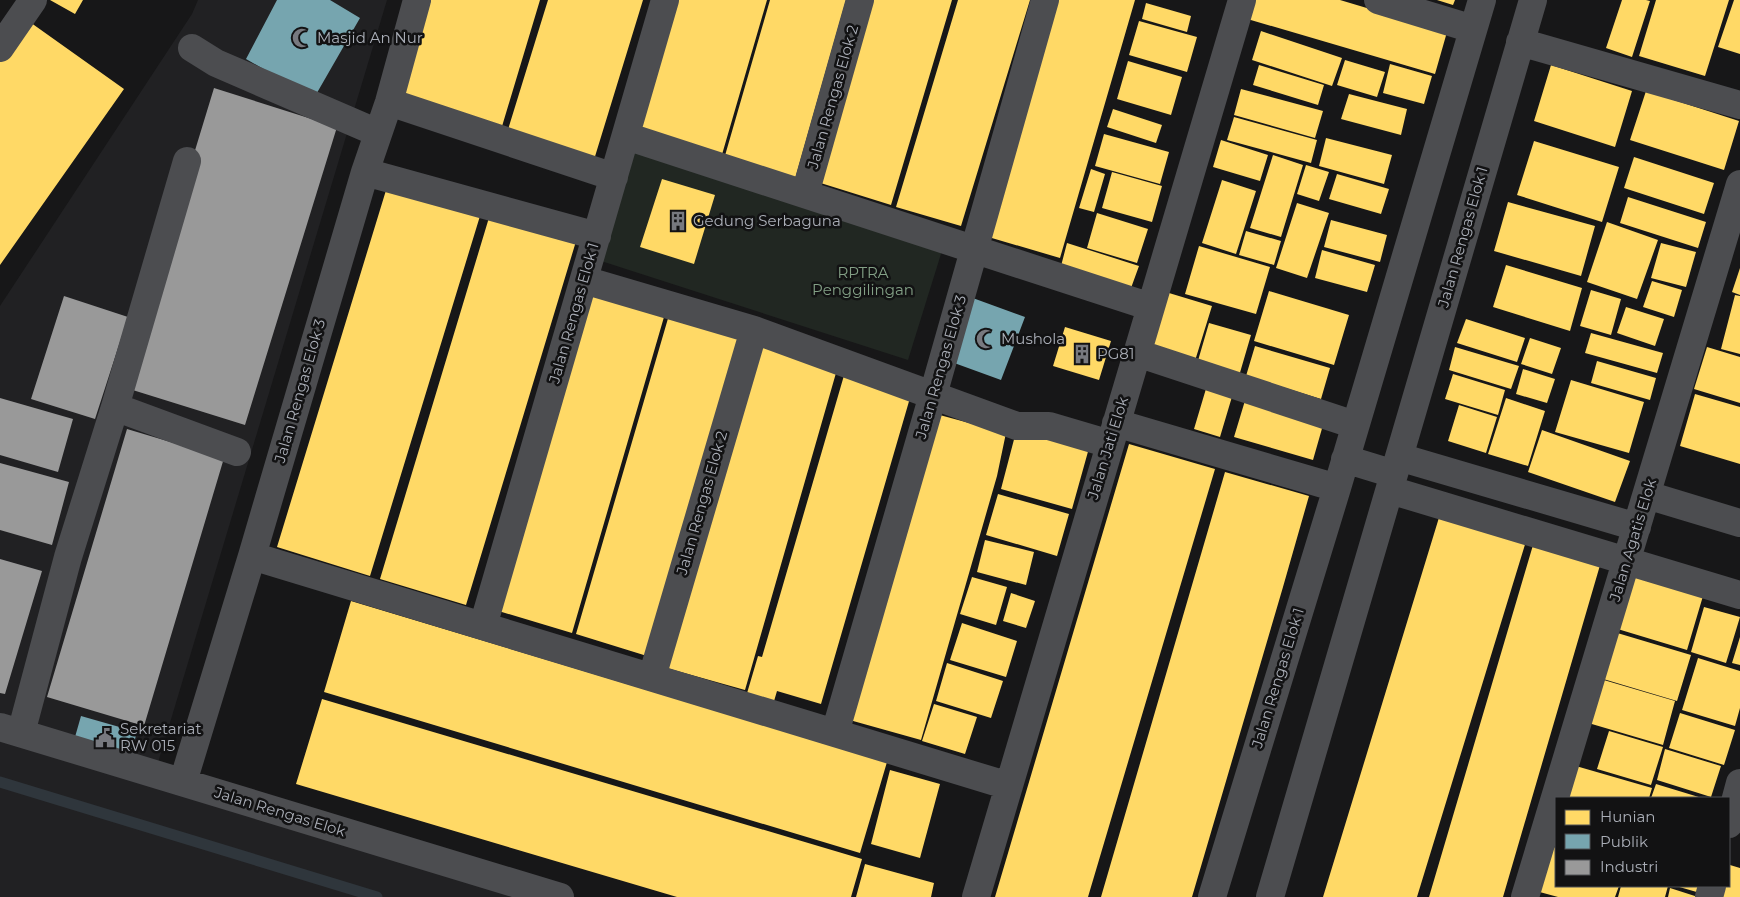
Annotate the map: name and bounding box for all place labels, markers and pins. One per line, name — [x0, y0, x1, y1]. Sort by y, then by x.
mosque icon: Masjid An Nur — [291, 27, 313, 49]
place label: Masjid An Nur — [317, 28, 423, 47]
building icon: Gedung Serbaguna — [667, 210, 689, 232]
place label: Gedung Serbaguna — [693, 211, 841, 230]
mosque icon: Mushola — [975, 328, 997, 350]
place label: Mushola — [1001, 329, 1065, 348]
building icon: PG81 — [1071, 343, 1093, 365]
place label: PG81 — [1097, 344, 1134, 363]
place label: Sekretariat RW 015 — [120, 719, 202, 755]
public building icon: Sekretariat RW 015 — [94, 727, 116, 749]

